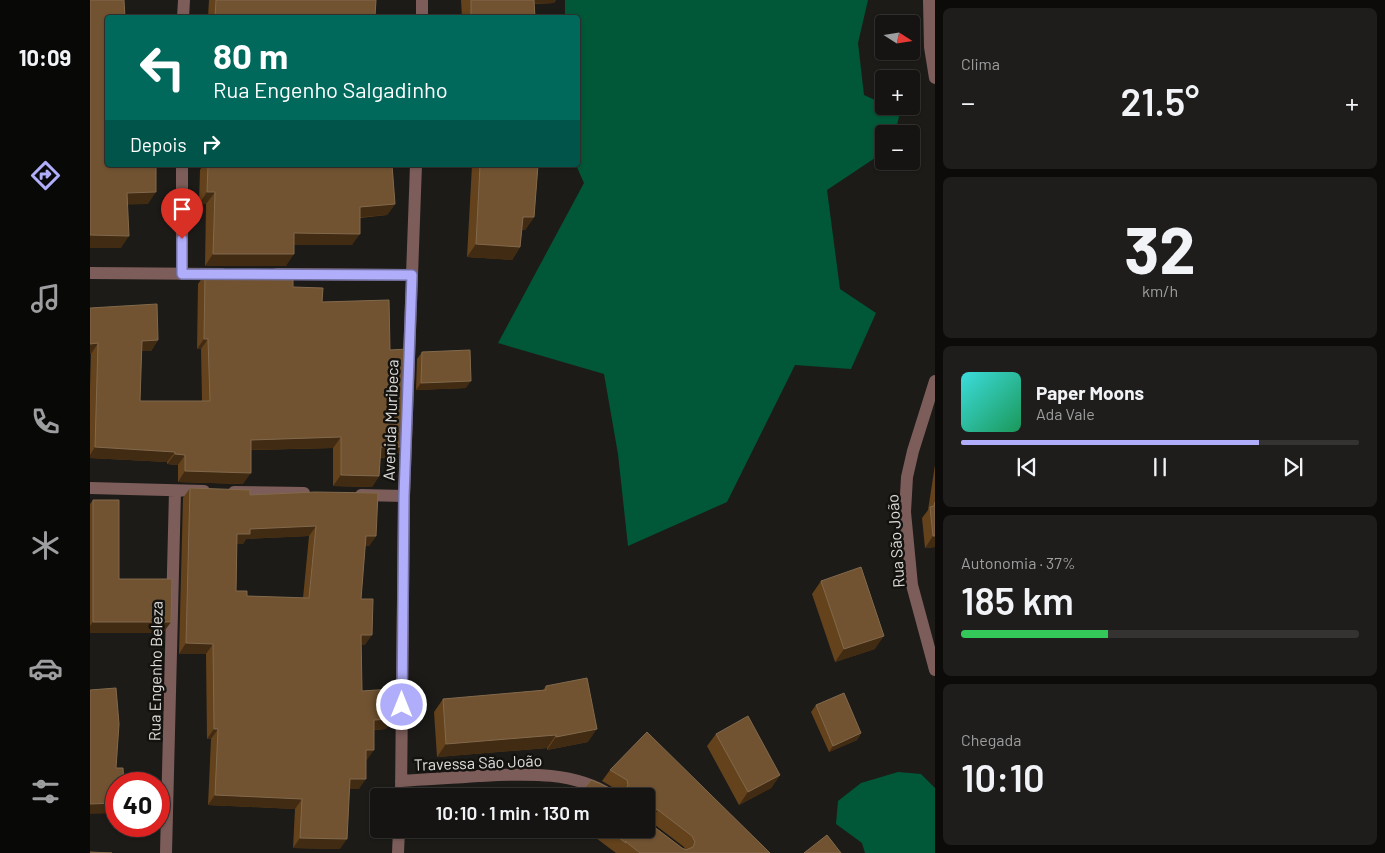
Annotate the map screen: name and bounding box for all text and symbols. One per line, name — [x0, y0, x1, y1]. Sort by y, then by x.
north arrow — [875, 15, 920, 60]
map controls — [875, 15, 920, 170]
text: 80 m — [213, 34, 288, 76]
icon: left — [130, 35, 195, 100]
text: 10:09 — [19, 44, 71, 70]
text: Clima — [961, 54, 1000, 73]
button: + — [875, 70, 920, 115]
text: Rua Engenho Salgadinho — [213, 76, 448, 102]
text: 21.5° — [1121, 78, 1199, 124]
text: − — [961, 85, 975, 119]
text: + — [1345, 85, 1359, 119]
button: − — [875, 125, 920, 170]
icon: right — [197, 130, 225, 158]
text: Depois — [130, 133, 187, 156]
icon: directions — [28, 158, 63, 193]
pin — [161, 188, 203, 239]
icon: arrive — [168, 195, 196, 223]
text: 32 — [1124, 209, 1196, 287]
icon: music — [28, 281, 63, 316]
text: km/h — [1142, 281, 1178, 300]
street label: Avenida Muribeca — [378, 359, 402, 481]
text: Paper Moons — [1036, 381, 1144, 404]
icon: phone — [28, 404, 63, 439]
text: Ada Vale — [1036, 404, 1095, 423]
icon: previous — [1013, 453, 1041, 481]
icon: pause — [1146, 453, 1174, 481]
icon: next — [1279, 453, 1307, 481]
street label: Rua São João — [882, 494, 908, 588]
icon: climate — [28, 528, 63, 563]
text: Autonomia · 37% — [961, 553, 1075, 572]
text: 185 km — [961, 577, 1074, 623]
street label: Rua Engenho Beleza — [144, 601, 166, 741]
icon: car — [28, 651, 63, 686]
position arrow — [375, 678, 427, 730]
text: Chegada — [961, 730, 1021, 749]
street label: Travessa São João — [414, 750, 542, 774]
text: 10:10 — [961, 754, 1045, 800]
speed limit sign: 40 — [105, 772, 170, 837]
icon: filters — [28, 774, 63, 809]
text: 10:10 · 1 min · 130 m — [435, 801, 590, 824]

